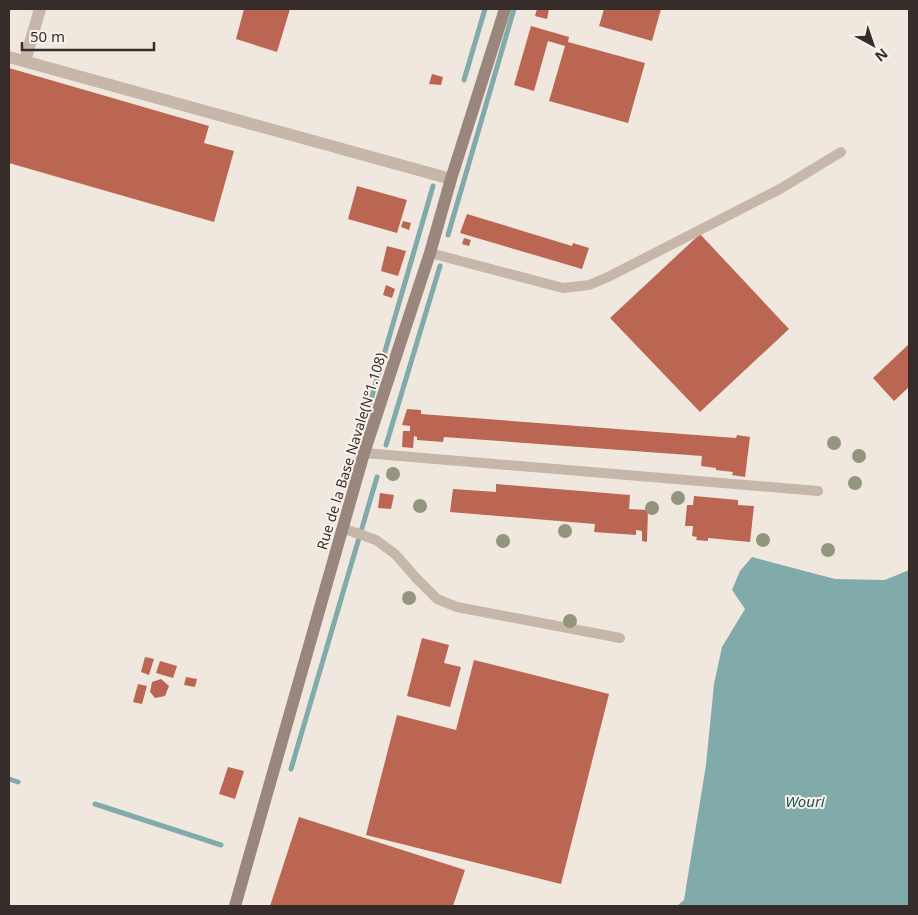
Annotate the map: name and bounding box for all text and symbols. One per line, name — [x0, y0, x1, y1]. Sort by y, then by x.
scale bar — [22, 20, 155, 52]
north arrow — [848, 20, 898, 70]
text: 50 m — [30, 26, 65, 46]
text: N — [871, 44, 892, 66]
street label: Rue de la Base Navale(N°1.108) — [312, 350, 390, 552]
water label: Wouri — [785, 791, 826, 811]

